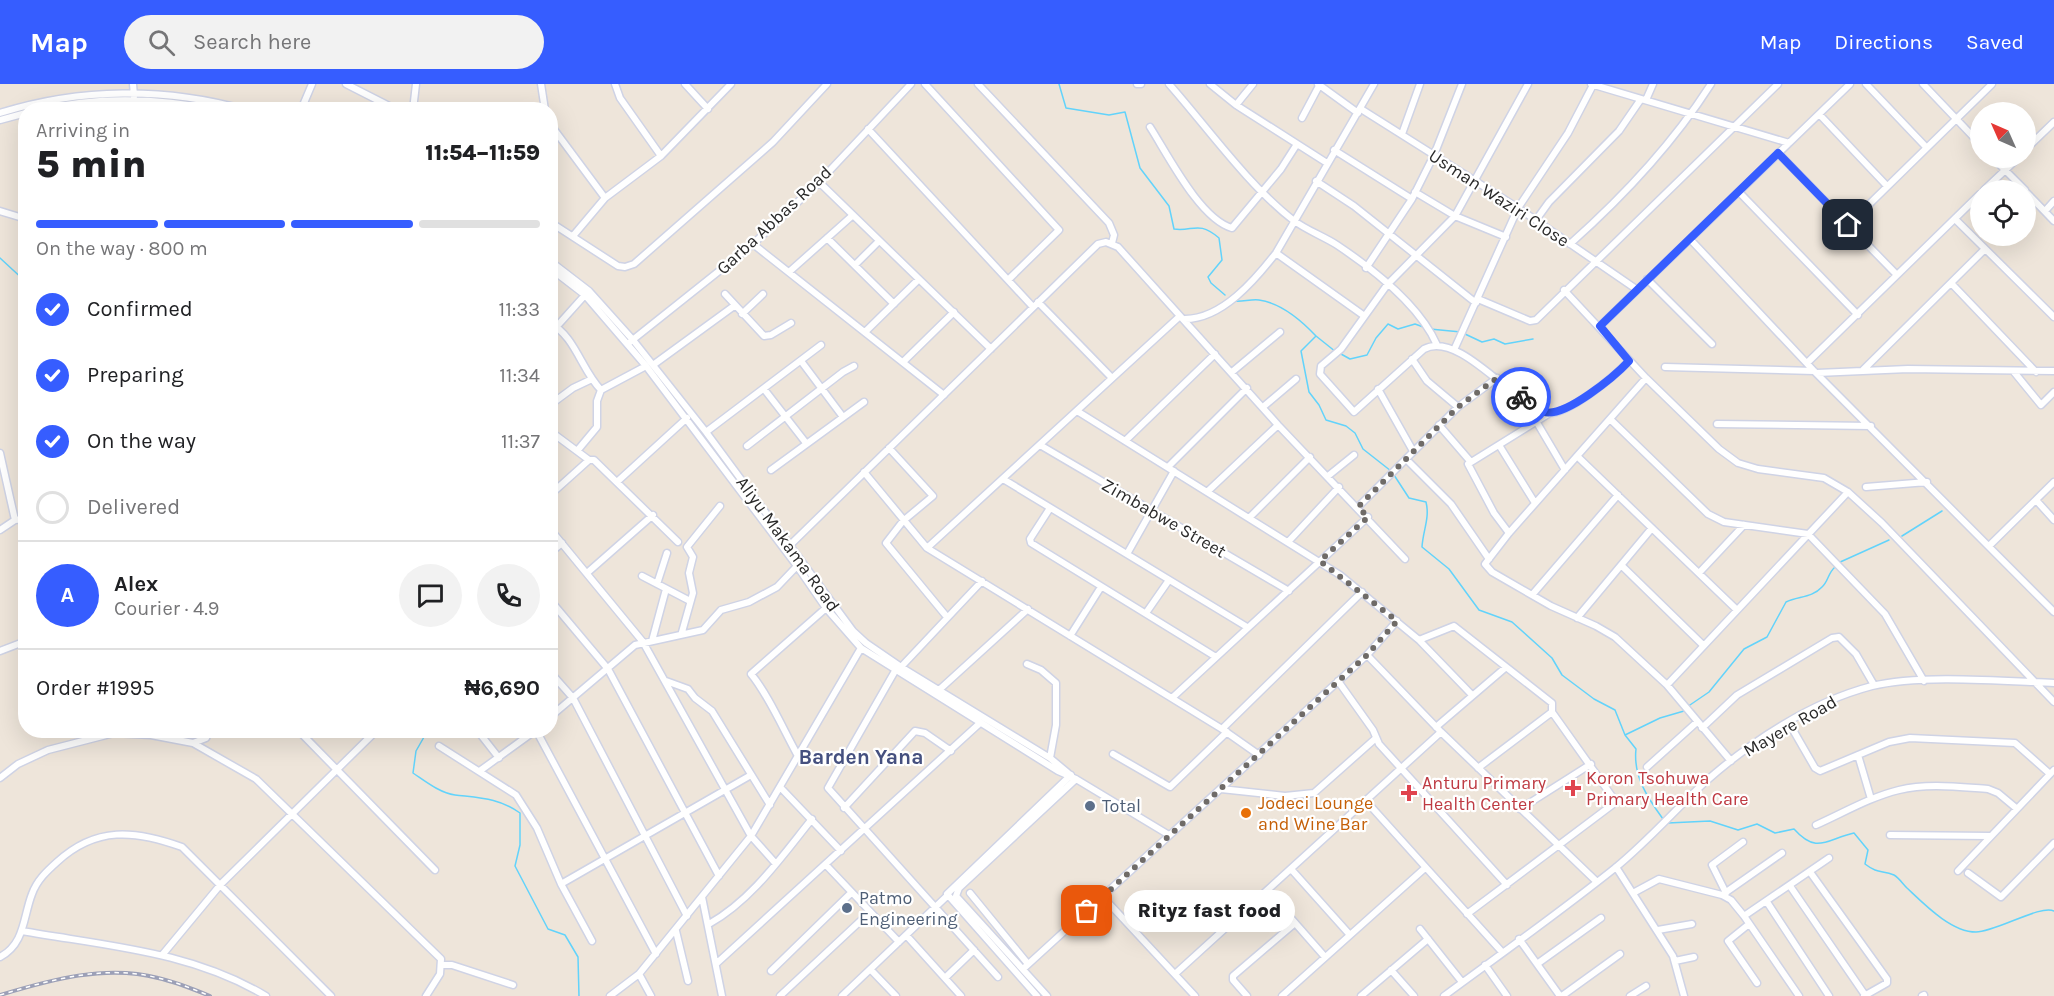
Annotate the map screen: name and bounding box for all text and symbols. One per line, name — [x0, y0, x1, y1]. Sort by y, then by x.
search box — [124, 15, 544, 69]
text: Map — [30, 26, 88, 59]
icon: search — [145, 26, 178, 59]
text: Search here — [193, 29, 311, 55]
text: Map — [1760, 30, 1801, 54]
text: Directions — [1834, 30, 1933, 54]
text: Saved — [1966, 30, 2024, 54]
north arrow — [1970, 102, 2036, 168]
map controls — [1970, 102, 2036, 246]
text: Arriving in — [36, 119, 130, 142]
text: 11:54–11:59 — [425, 140, 540, 166]
text: 5 min — [36, 141, 147, 187]
street label: Usman Waziri Close — [1425, 144, 1573, 252]
street label: Garba Abbas Road — [712, 161, 836, 279]
button: locate — [1970, 180, 2036, 246]
pin — [1822, 199, 1873, 250]
icon: home — [1831, 208, 1864, 241]
text: On the way · 800 m — [36, 237, 208, 260]
icon: check — [36, 293, 69, 326]
text: Confirmed — [87, 296, 193, 322]
text: 11:33 — [499, 298, 540, 321]
icon: check — [36, 359, 69, 392]
text: Preparing — [87, 362, 184, 388]
text: 11:34 — [499, 364, 540, 387]
courier — [1491, 367, 1551, 427]
icon: bike — [1505, 381, 1538, 414]
icon: check — [36, 425, 69, 458]
text: On the way — [87, 428, 196, 454]
text: 11:37 — [501, 430, 540, 453]
street label: Aliyu Makama Road — [731, 472, 845, 616]
street label: Zimbabwe Street — [1098, 473, 1230, 563]
text: Delivered — [87, 494, 180, 520]
button: chat — [399, 564, 462, 627]
button: phone — [477, 564, 540, 627]
text: Alex — [114, 571, 158, 597]
text: A — [61, 582, 74, 608]
text: Courier · 4.9 — [114, 597, 219, 620]
text: Order #1995 — [36, 675, 155, 701]
text: ₦6,690 — [465, 675, 540, 701]
street label: Mayere Road — [1739, 690, 1841, 762]
district label: Barden Yana — [799, 745, 924, 769]
place label: Koron Tsohuwa Primary Health Care — [1586, 767, 1749, 810]
place label: Anturu Primary Health Center — [1422, 772, 1547, 815]
marker: Koron Tsohuwa Primary Health Care — [1564, 779, 1582, 797]
marker: Anturu Primary Health Center — [1400, 784, 1418, 802]
place label: Jodeci Lounge and Wine Bar — [1258, 792, 1373, 835]
place label: Total — [1102, 795, 1141, 817]
marker: Total — [1083, 799, 1097, 813]
marker: Jodeci Lounge and Wine Bar — [1239, 806, 1253, 820]
pin — [1061, 885, 1112, 936]
place label: Patmo Engineering — [859, 887, 958, 930]
callout: Rityz fast food — [1123, 890, 1294, 932]
icon: bag — [1070, 894, 1103, 927]
text: Rityz fast food — [1137, 899, 1282, 922]
marker: Patmo Engineering — [840, 901, 854, 915]

